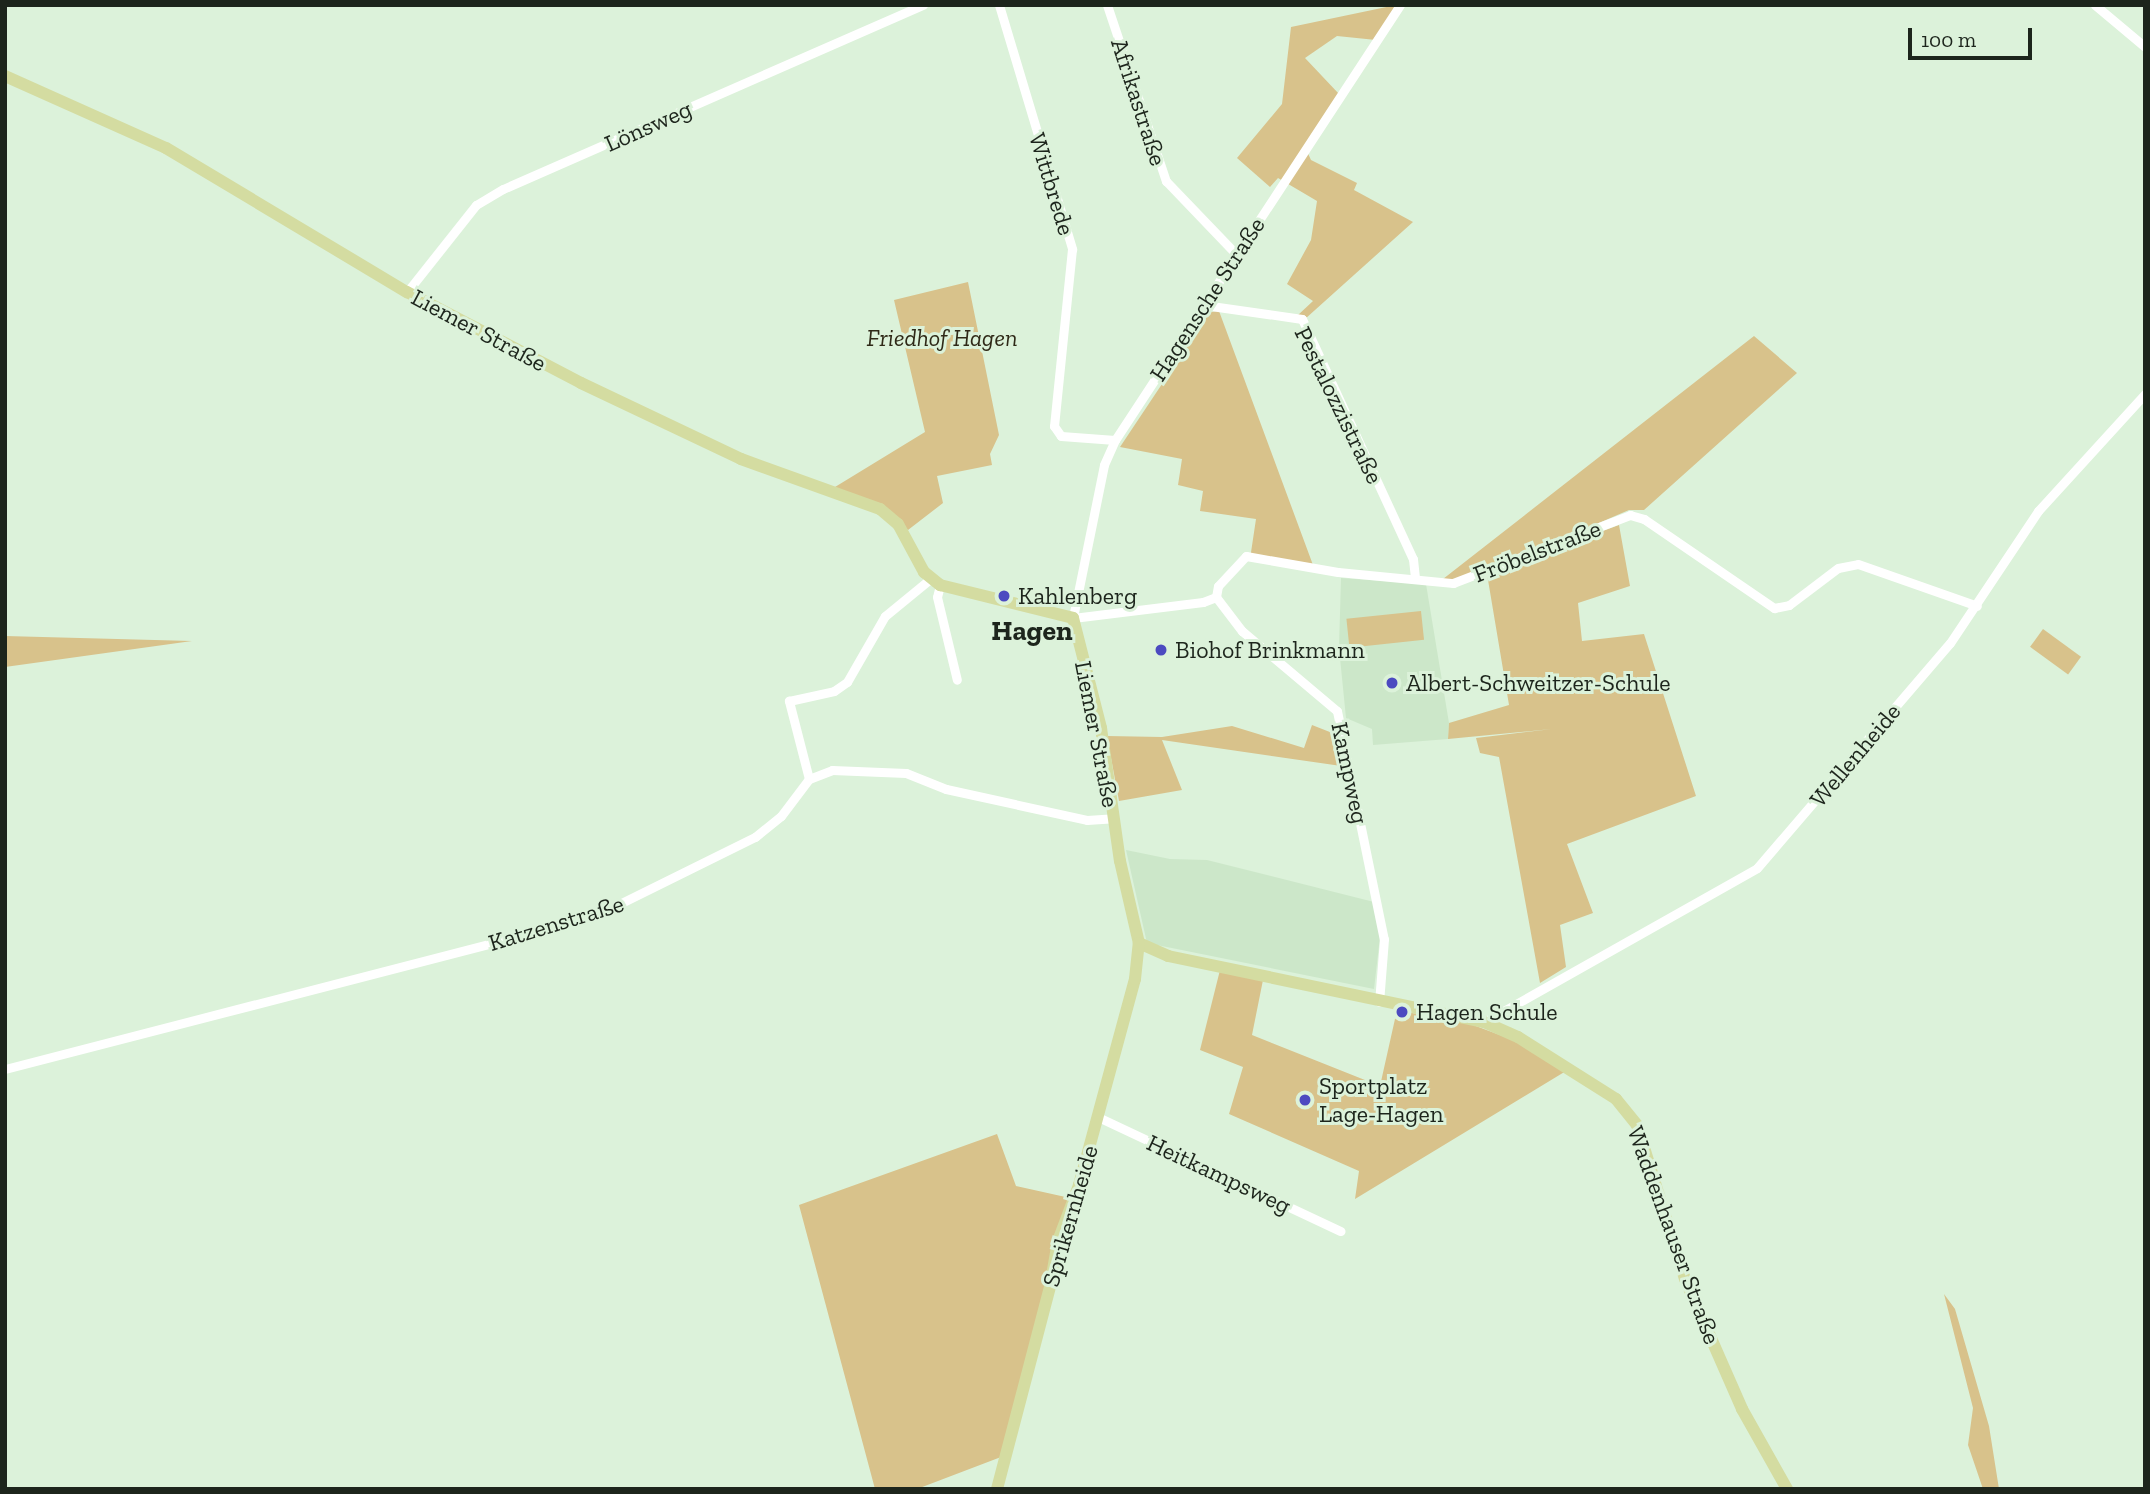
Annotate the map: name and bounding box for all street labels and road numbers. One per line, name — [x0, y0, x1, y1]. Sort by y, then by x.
street label: Afrikastraße — [1105, 35, 1173, 169]
street label: Lönsweg — [600, 94, 696, 158]
street label: Wittbrede — [1023, 130, 1081, 238]
street label: Hagensche Straße — [1143, 212, 1271, 386]
street label: Liemer Straße — [407, 282, 551, 378]
street label: Pestalozzistraße — [1289, 322, 1389, 488]
street label: Fröbelstraße — [1469, 513, 1605, 589]
street label: Liemer Straße — [1069, 658, 1125, 810]
street label: Wellenheide — [1803, 697, 1907, 813]
street label: Kampweg — [1325, 719, 1375, 827]
street label: Katzenstraße — [485, 889, 627, 957]
street label: Waddenhauser Straße — [1621, 1122, 1727, 1348]
street label: Heitkampsweg — [1142, 1128, 1296, 1220]
street label: Sprikernheide — [1036, 1142, 1104, 1290]

